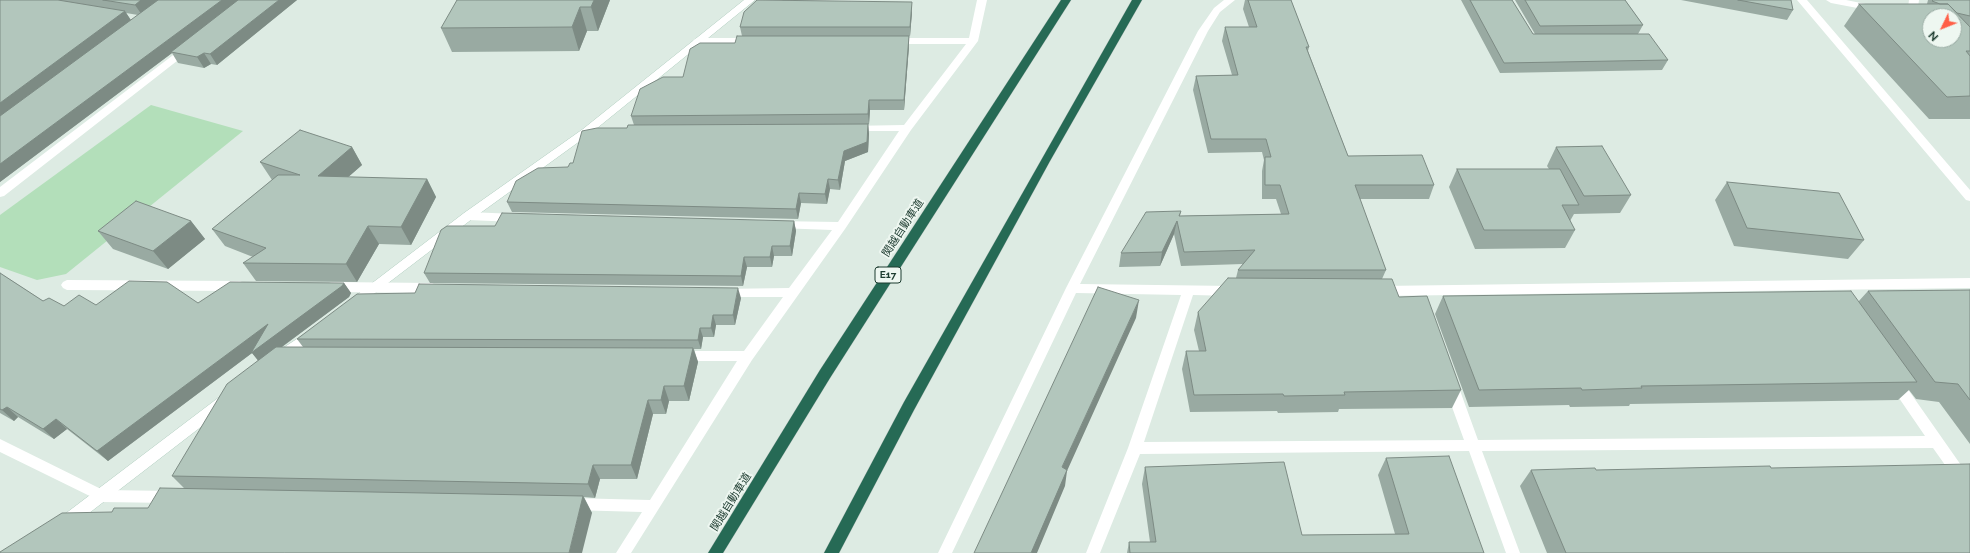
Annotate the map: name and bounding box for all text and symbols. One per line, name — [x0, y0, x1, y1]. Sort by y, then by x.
north arrow — [1922, 8, 1962, 48]
text: N — [1926, 28, 1941, 43]
street label: 関越自動車道 — [879, 197, 927, 259]
road number: E17 — [875, 267, 901, 283]
street label: 関越自動車道 — [708, 471, 754, 533]

